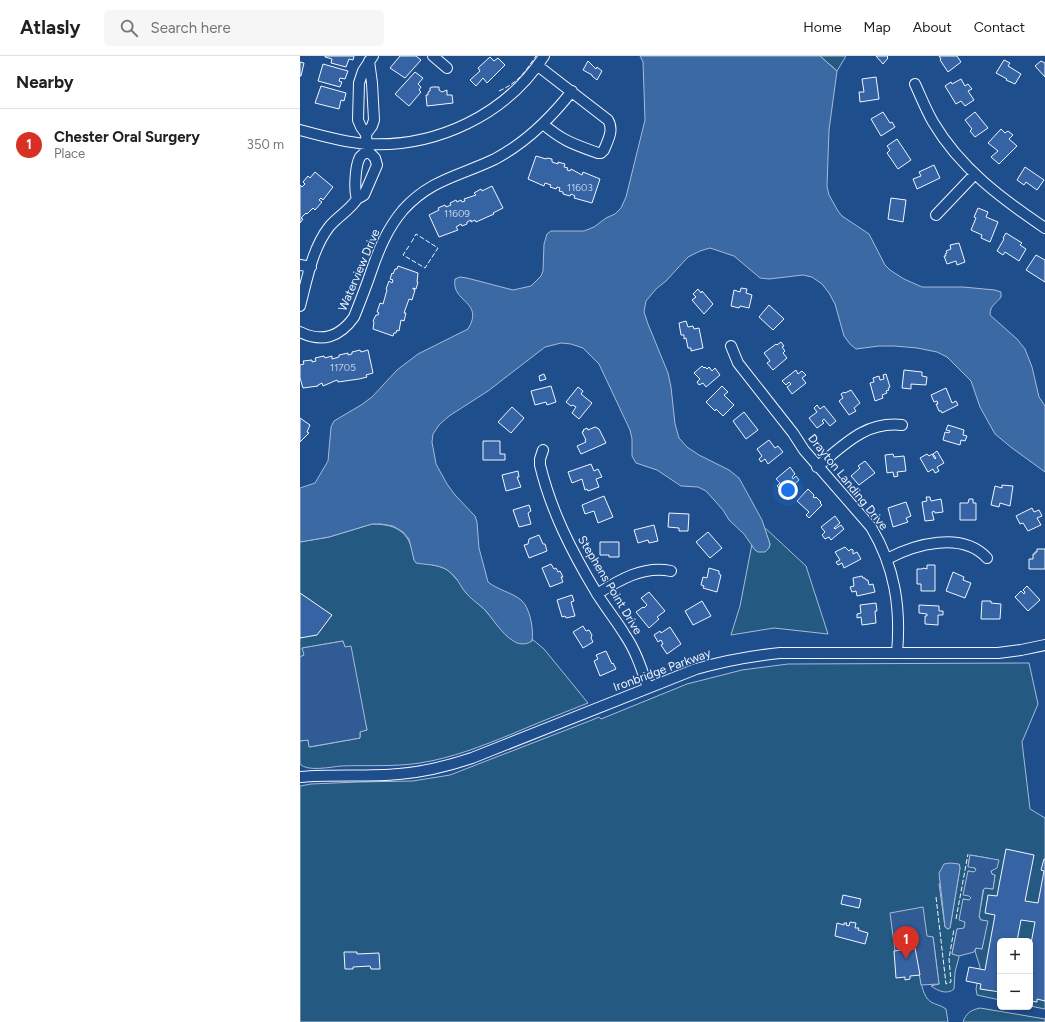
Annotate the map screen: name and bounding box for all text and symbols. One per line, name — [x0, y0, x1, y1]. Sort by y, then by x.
search box — [104, 10, 384, 46]
text: Atlasly — [20, 16, 80, 39]
icon: search — [118, 17, 140, 39]
text: Search here — [150, 19, 231, 37]
text: Home — [803, 19, 842, 36]
text: Map — [864, 19, 891, 36]
text: About — [913, 19, 952, 36]
text: Contact — [974, 19, 1025, 36]
text: Nearby — [16, 72, 74, 92]
text: Chester Oral Surgery — [54, 128, 200, 146]
text: 1 — [26, 137, 32, 152]
text: 350 m — [247, 137, 284, 152]
text: Place — [54, 146, 85, 161]
house number: 11603 — [567, 181, 593, 194]
house number: 11609 — [444, 207, 470, 220]
street label: Waterview Drive — [335, 226, 383, 313]
house number: 11705 — [330, 361, 356, 374]
street label: Drayton Landing Drive — [805, 431, 891, 533]
your location — [778, 480, 798, 500]
street label: Stephens Point Drive — [575, 533, 645, 637]
street label: Ironbridge Parkway — [611, 646, 713, 694]
pin: 1 — [893, 926, 919, 959]
map controls — [997, 938, 1033, 1010]
button: + — [997, 938, 1033, 974]
button: − — [997, 974, 1033, 1010]

